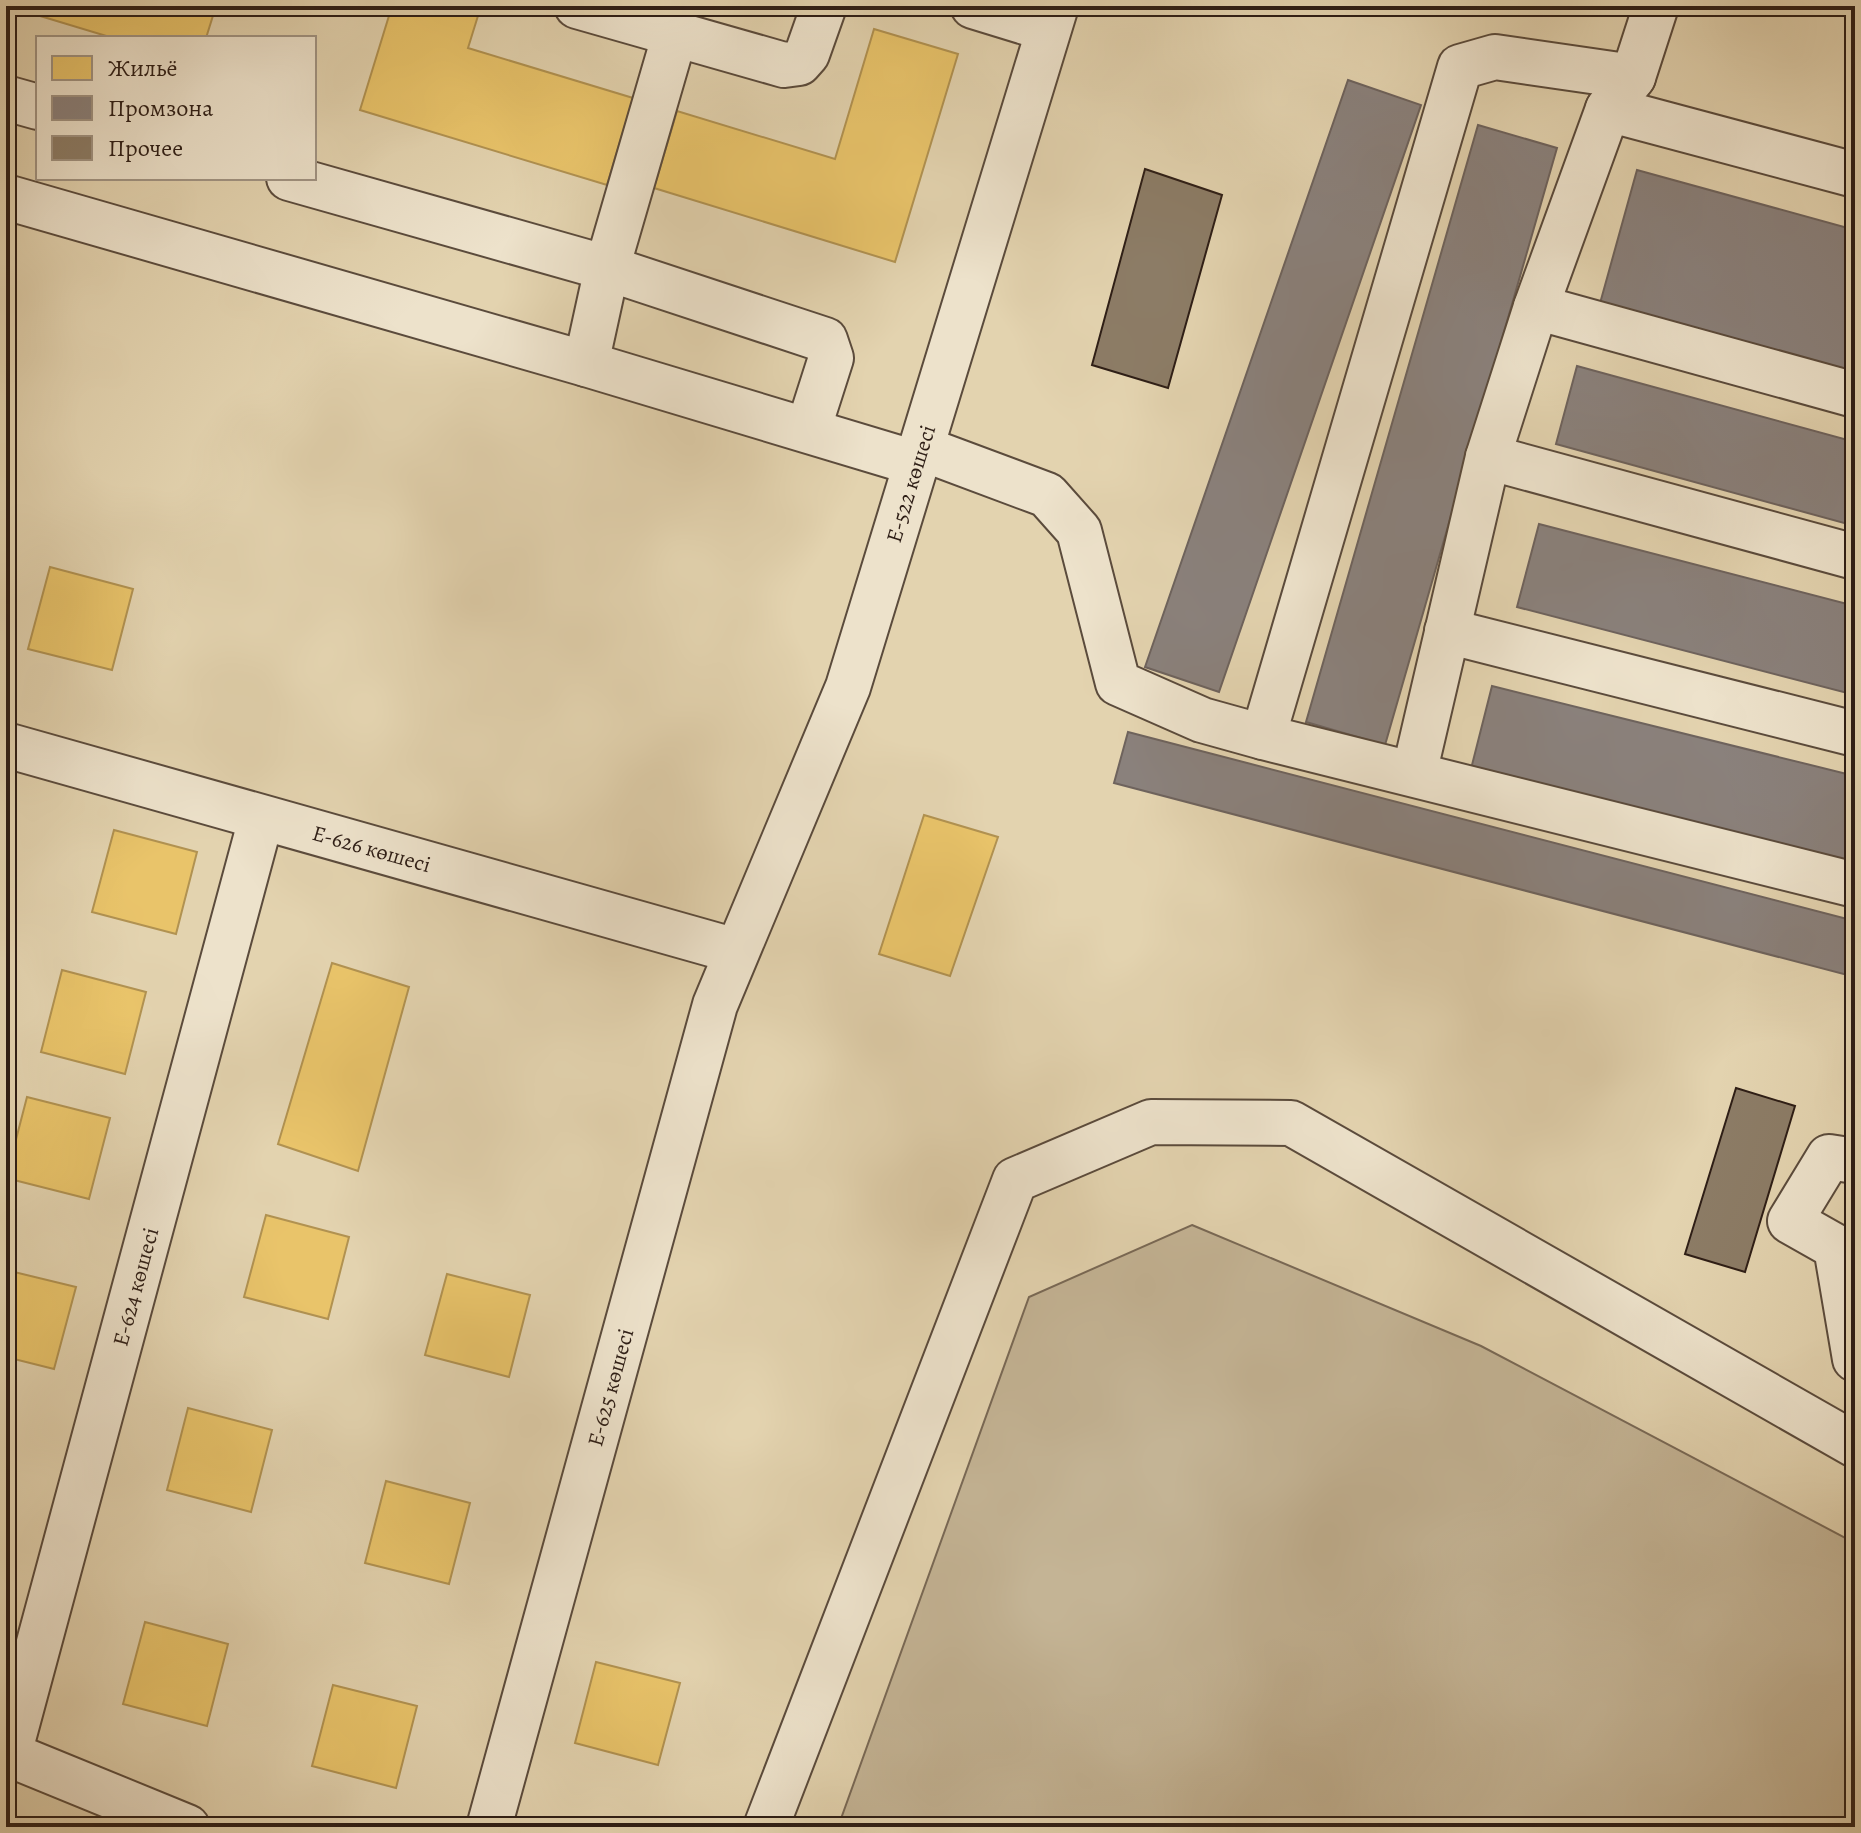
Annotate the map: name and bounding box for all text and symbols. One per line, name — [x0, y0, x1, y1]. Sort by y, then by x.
legend — [36, 36, 316, 180]
text: Жильё — [108, 52, 177, 84]
text: Промзона — [108, 92, 213, 124]
text: Прочее — [108, 132, 183, 164]
street label: Е-522 көшесі — [879, 421, 943, 546]
street label: Е-626 көшесі — [309, 818, 434, 880]
street label: Е-624 көшесі — [106, 1224, 166, 1350]
street label: Е-625 көшесі — [580, 1325, 641, 1450]

